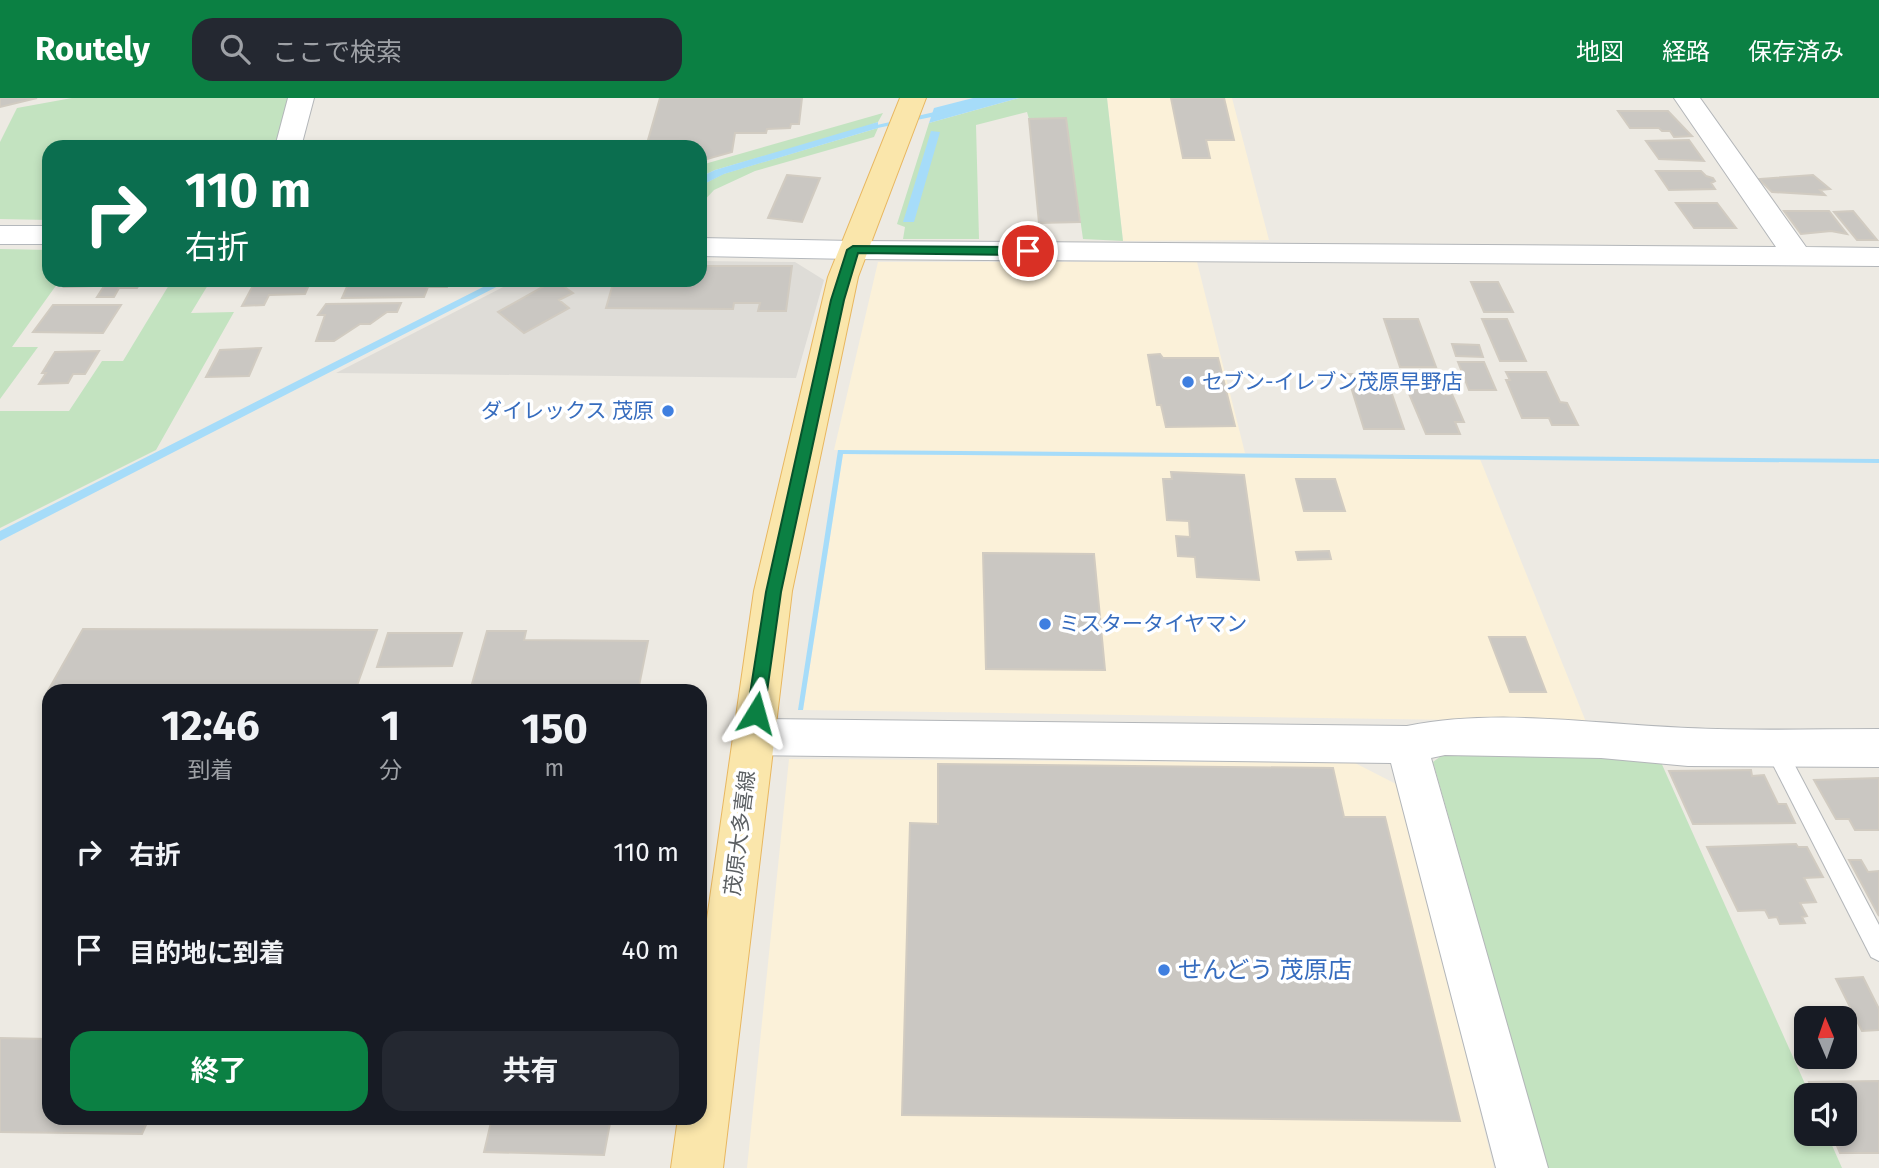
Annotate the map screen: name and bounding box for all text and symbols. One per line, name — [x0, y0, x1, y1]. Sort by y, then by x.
search box — [192, 18, 682, 81]
text: Routely — [35, 29, 150, 69]
icon: search — [216, 30, 254, 68]
text: ここで検索 — [272, 37, 402, 68]
text: 地図 — [1576, 38, 1624, 66]
text: 経路 — [1662, 38, 1710, 66]
text: 保存済み — [1748, 38, 1844, 66]
text: 110 m — [185, 161, 311, 220]
icon: right — [70, 168, 161, 259]
pin — [998, 221, 1058, 281]
text: 右折 — [185, 228, 249, 266]
icon: arrive — [1009, 232, 1047, 270]
place label: セブン-イレブン茂原早野店 — [1202, 369, 1462, 395]
marker: セブン-イレブン茂原早野店 — [1180, 374, 1196, 390]
place label: ダイレックス 茂原 — [481, 398, 654, 424]
marker: ダイレックス 茂原 — [660, 403, 676, 419]
place label: ミスタータイヤマン — [1059, 611, 1247, 637]
marker: ミスタータイヤマン — [1037, 616, 1053, 632]
position arrow — [719, 676, 793, 750]
text: 12:46 — [161, 701, 260, 751]
text: 1 — [381, 701, 400, 751]
text: 150 — [521, 704, 588, 754]
text: m — [545, 754, 564, 782]
text: 到着 — [187, 756, 233, 784]
text: 分 — [379, 756, 402, 784]
street label: 茂原大多喜線 — [719, 769, 761, 897]
icon: right — [70, 833, 108, 871]
text: 110 m — [613, 837, 679, 868]
text: 右折 — [129, 840, 181, 871]
icon: arrive — [70, 931, 108, 969]
text: 40 m — [621, 935, 679, 966]
text: 目的地に到着 — [129, 938, 285, 969]
place label: せんどう 茂原店 — [1178, 956, 1352, 984]
marker: せんどう 茂原店 — [1156, 962, 1172, 978]
north arrow — [1794, 1006, 1857, 1069]
map controls — [1794, 1006, 1857, 1146]
button: 終了 — [70, 1031, 368, 1111]
button: 共有 — [382, 1031, 679, 1111]
button: sound — [1794, 1083, 1857, 1146]

